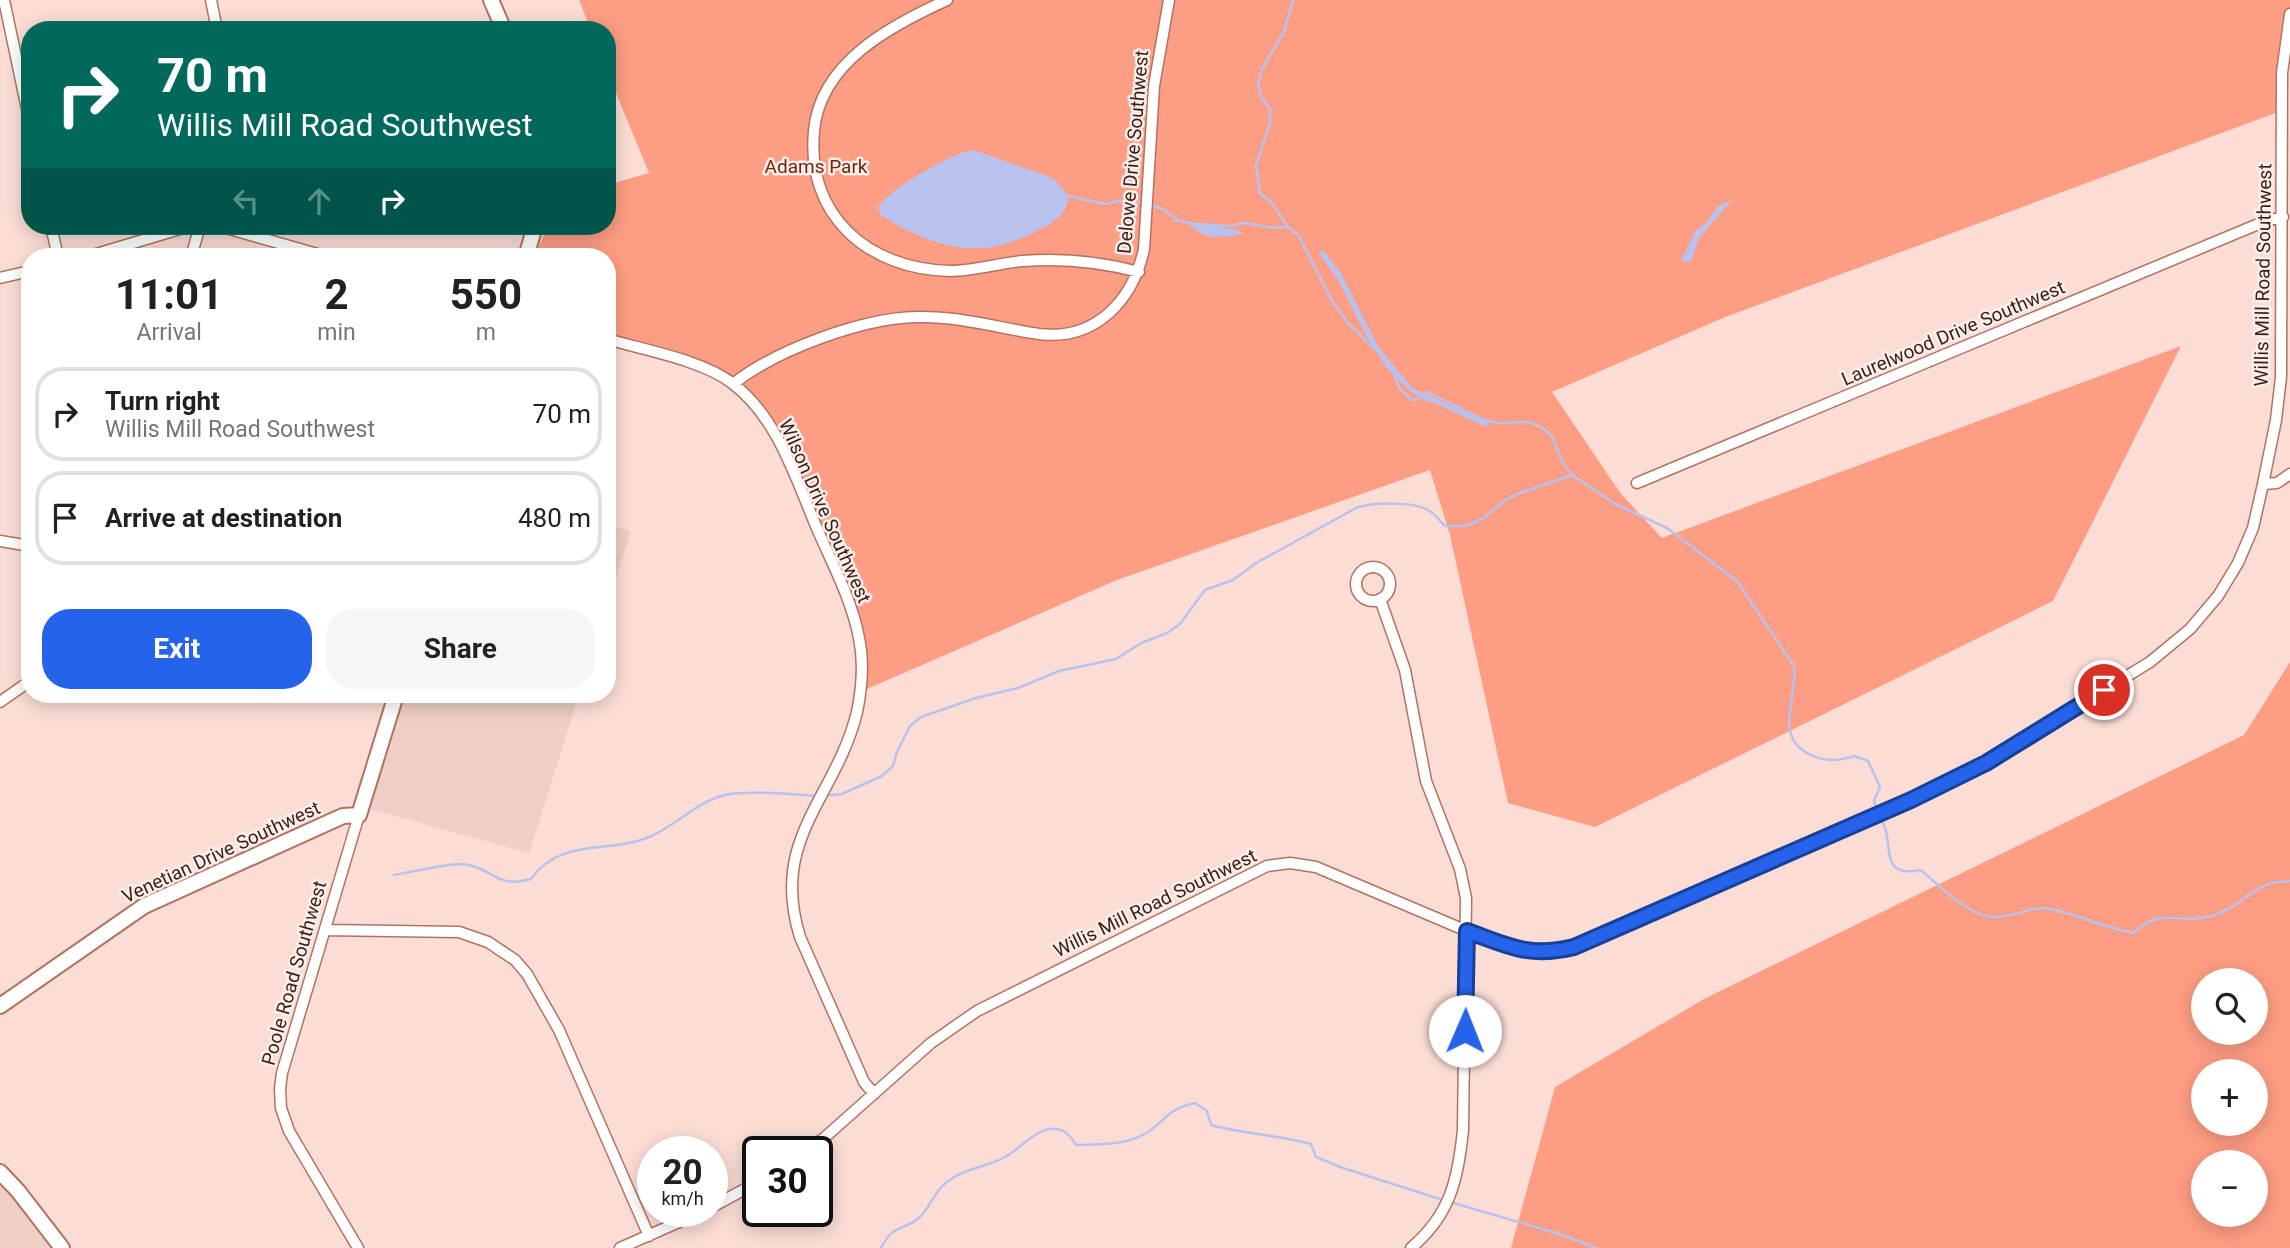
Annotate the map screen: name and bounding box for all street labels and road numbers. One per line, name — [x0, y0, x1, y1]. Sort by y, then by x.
street label: Delowe Drive Southwest — [1113, 49, 1153, 255]
street label: Willis Mill Road Southwest — [2250, 163, 2276, 387]
street label: Laurelwood Drive Southwest — [1838, 275, 2068, 391]
street label: Wilson Drive Southwest — [774, 415, 876, 607]
street label: Venetian Drive Southwest — [118, 796, 324, 908]
street label: Willis Mill Road Southwest — [1050, 844, 1260, 962]
street label: Poole Road Southwest — [257, 878, 331, 1068]

